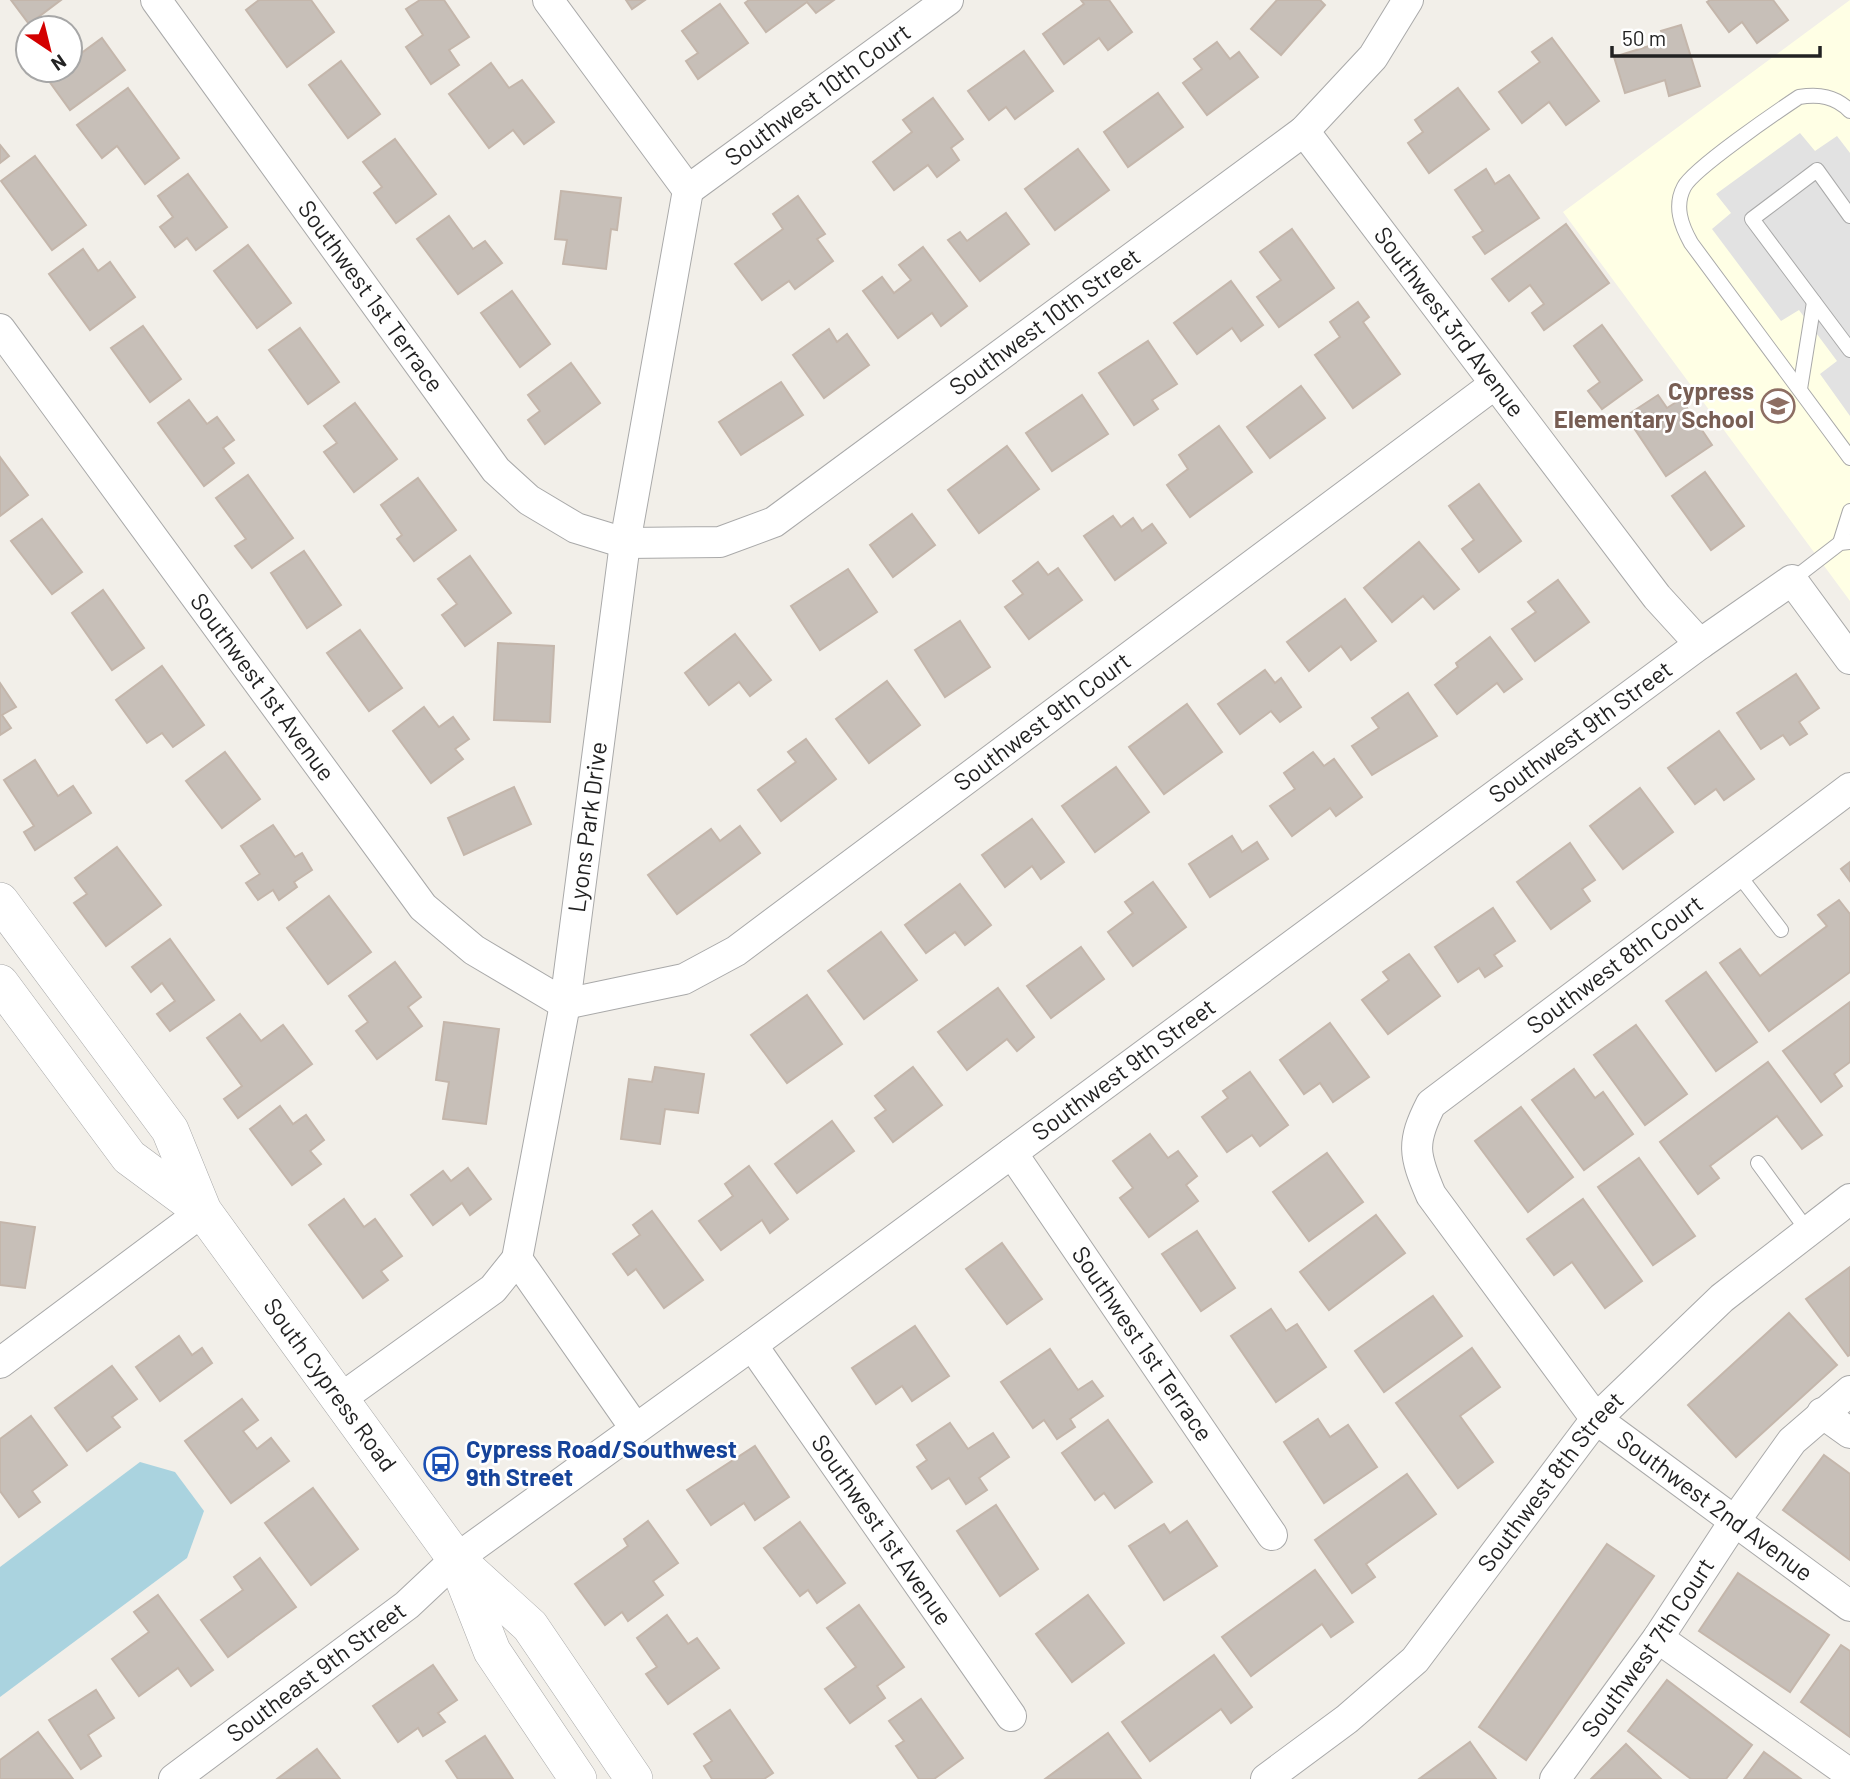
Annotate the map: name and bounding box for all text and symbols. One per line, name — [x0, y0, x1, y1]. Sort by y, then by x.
north arrow — [14, 14, 84, 84]
scale bar — [1612, 14, 1820, 58]
street label: Southwest 10th Court — [719, 16, 916, 171]
text: 50 m — [1622, 25, 1666, 50]
text: N — [47, 50, 71, 76]
street label: Southwest 1st Terrace — [293, 194, 451, 397]
street label: Southwest 3rd Avenue — [1369, 220, 1532, 422]
street label: Southwest 10th Street — [943, 241, 1145, 401]
place label: Cypress Elementary School — [1554, 376, 1754, 433]
school or university icon: Cypress Elementary School — [1759, 387, 1797, 425]
street label: Southwest 1st Avenue — [185, 587, 342, 786]
street label: Southwest 9th Court — [947, 645, 1136, 796]
street label: Southwest 9th Street — [1483, 654, 1677, 808]
street label: Lyons Park Drive — [561, 740, 612, 914]
street label: Southwest 8th Court — [1520, 888, 1708, 1040]
street label: Southwest 9th Street — [1026, 991, 1221, 1146]
street label: Southwest 1st Terrace — [1067, 1240, 1220, 1446]
street label: South Cypress Road — [258, 1292, 403, 1477]
street label: Southwest 8th Street — [1471, 1385, 1629, 1577]
street label: Southwest 2nd Avenue — [1612, 1423, 1819, 1587]
street label: Southwest 1st Avenue — [806, 1429, 959, 1630]
place label: Cypress Road/Southwest 9th Street — [466, 1434, 737, 1491]
bus stop icon: Cypress Road/Southwest 9th Street — [422, 1445, 460, 1483]
street label: Southwest 7th Court — [1574, 1552, 1720, 1742]
street label: Southeast 9th Street — [220, 1595, 411, 1748]

